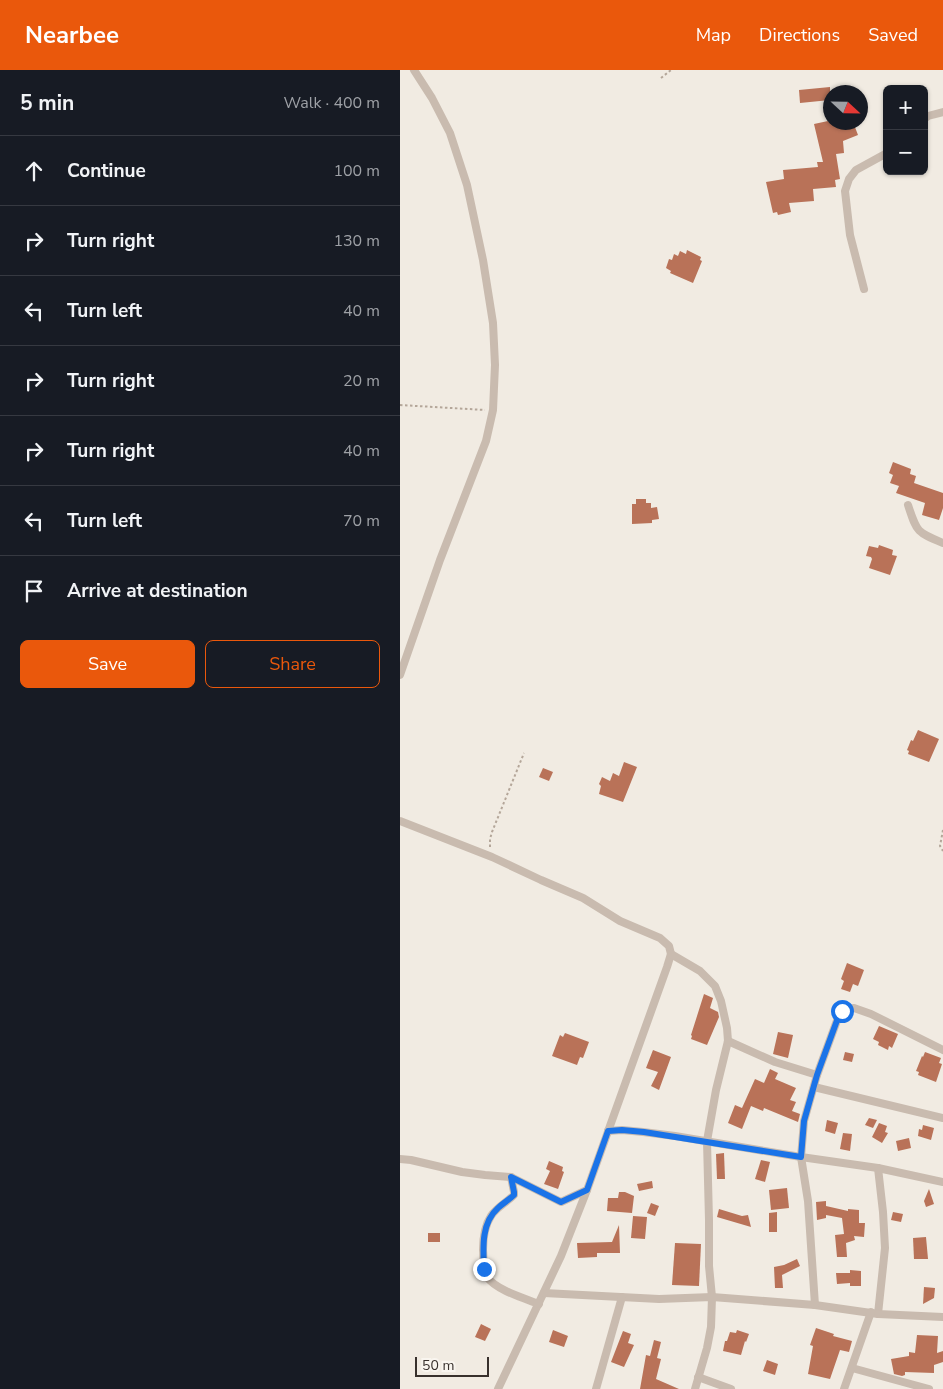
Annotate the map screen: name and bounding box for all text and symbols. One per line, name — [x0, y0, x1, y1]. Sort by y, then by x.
text: Nearbee — [25, 19, 119, 51]
text: Map — [696, 23, 731, 47]
text: Directions — [759, 23, 840, 47]
text: Saved — [868, 23, 918, 47]
north arrow — [823, 85, 868, 130]
map controls — [883, 85, 928, 175]
button: + — [883, 85, 928, 130]
text: 5 min — [20, 89, 74, 117]
text: Walk · 400 m — [284, 92, 380, 114]
button: − — [883, 130, 928, 175]
icon: ahead — [20, 157, 48, 185]
text: Continue — [67, 158, 146, 184]
text: 100 m — [333, 160, 380, 182]
icon: right — [20, 227, 48, 255]
text: Turn right — [67, 228, 154, 254]
text: 130 m — [333, 230, 380, 252]
icon: left — [20, 297, 48, 325]
text: Turn left — [67, 298, 142, 324]
text: 40 m — [343, 300, 380, 322]
icon: right — [20, 367, 48, 395]
text: Turn right — [67, 368, 154, 394]
text: 20 m — [343, 370, 380, 392]
icon: right — [20, 437, 48, 465]
text: Turn right — [67, 438, 154, 464]
text: 40 m — [343, 440, 380, 462]
icon: left — [20, 507, 48, 535]
text: Turn left — [67, 508, 142, 534]
text: 70 m — [343, 510, 380, 532]
icon: arrive — [20, 577, 48, 605]
text: Arrive at destination — [67, 578, 248, 604]
button: Save — [20, 640, 195, 688]
button: Share — [205, 640, 380, 688]
route start — [831, 1000, 854, 1023]
route end — [473, 1258, 496, 1281]
scale bar — [415, 1354, 489, 1377]
text: 50 m — [422, 1356, 454, 1375]

